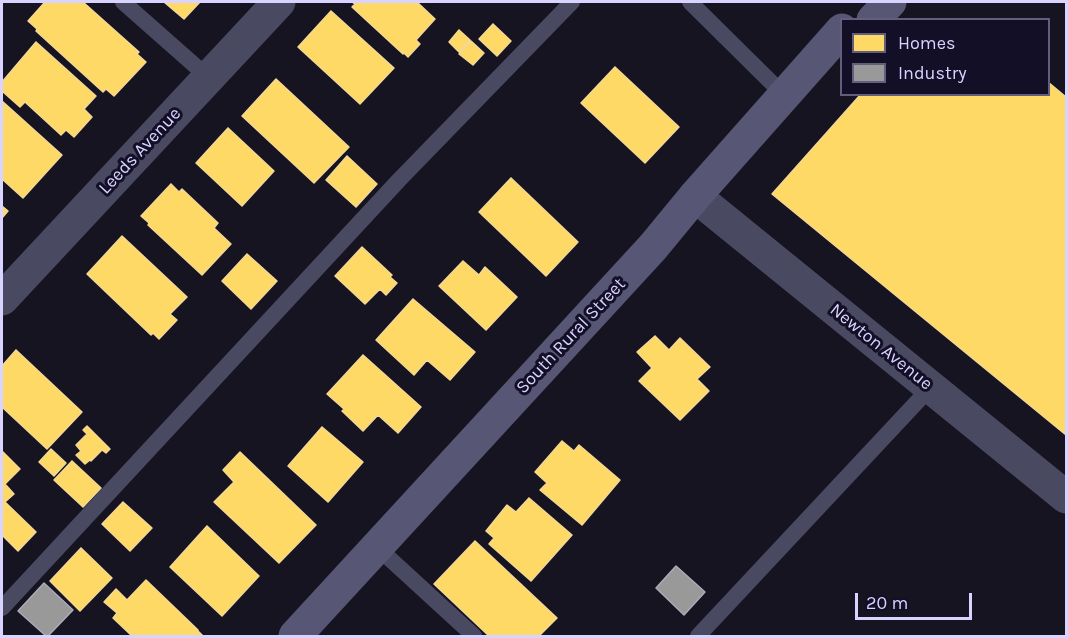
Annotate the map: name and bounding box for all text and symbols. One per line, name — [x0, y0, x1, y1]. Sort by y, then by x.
legend — [840, 18, 1050, 96]
text: Homes — [898, 32, 955, 54]
text: Industry — [898, 62, 967, 84]
street label: Leeds Avenue — [94, 103, 186, 199]
street label: South Rural Street — [512, 274, 630, 398]
street label: Newton Avenue — [825, 299, 937, 395]
scale bar — [858, 581, 975, 619]
text: 20 m — [866, 592, 908, 614]

